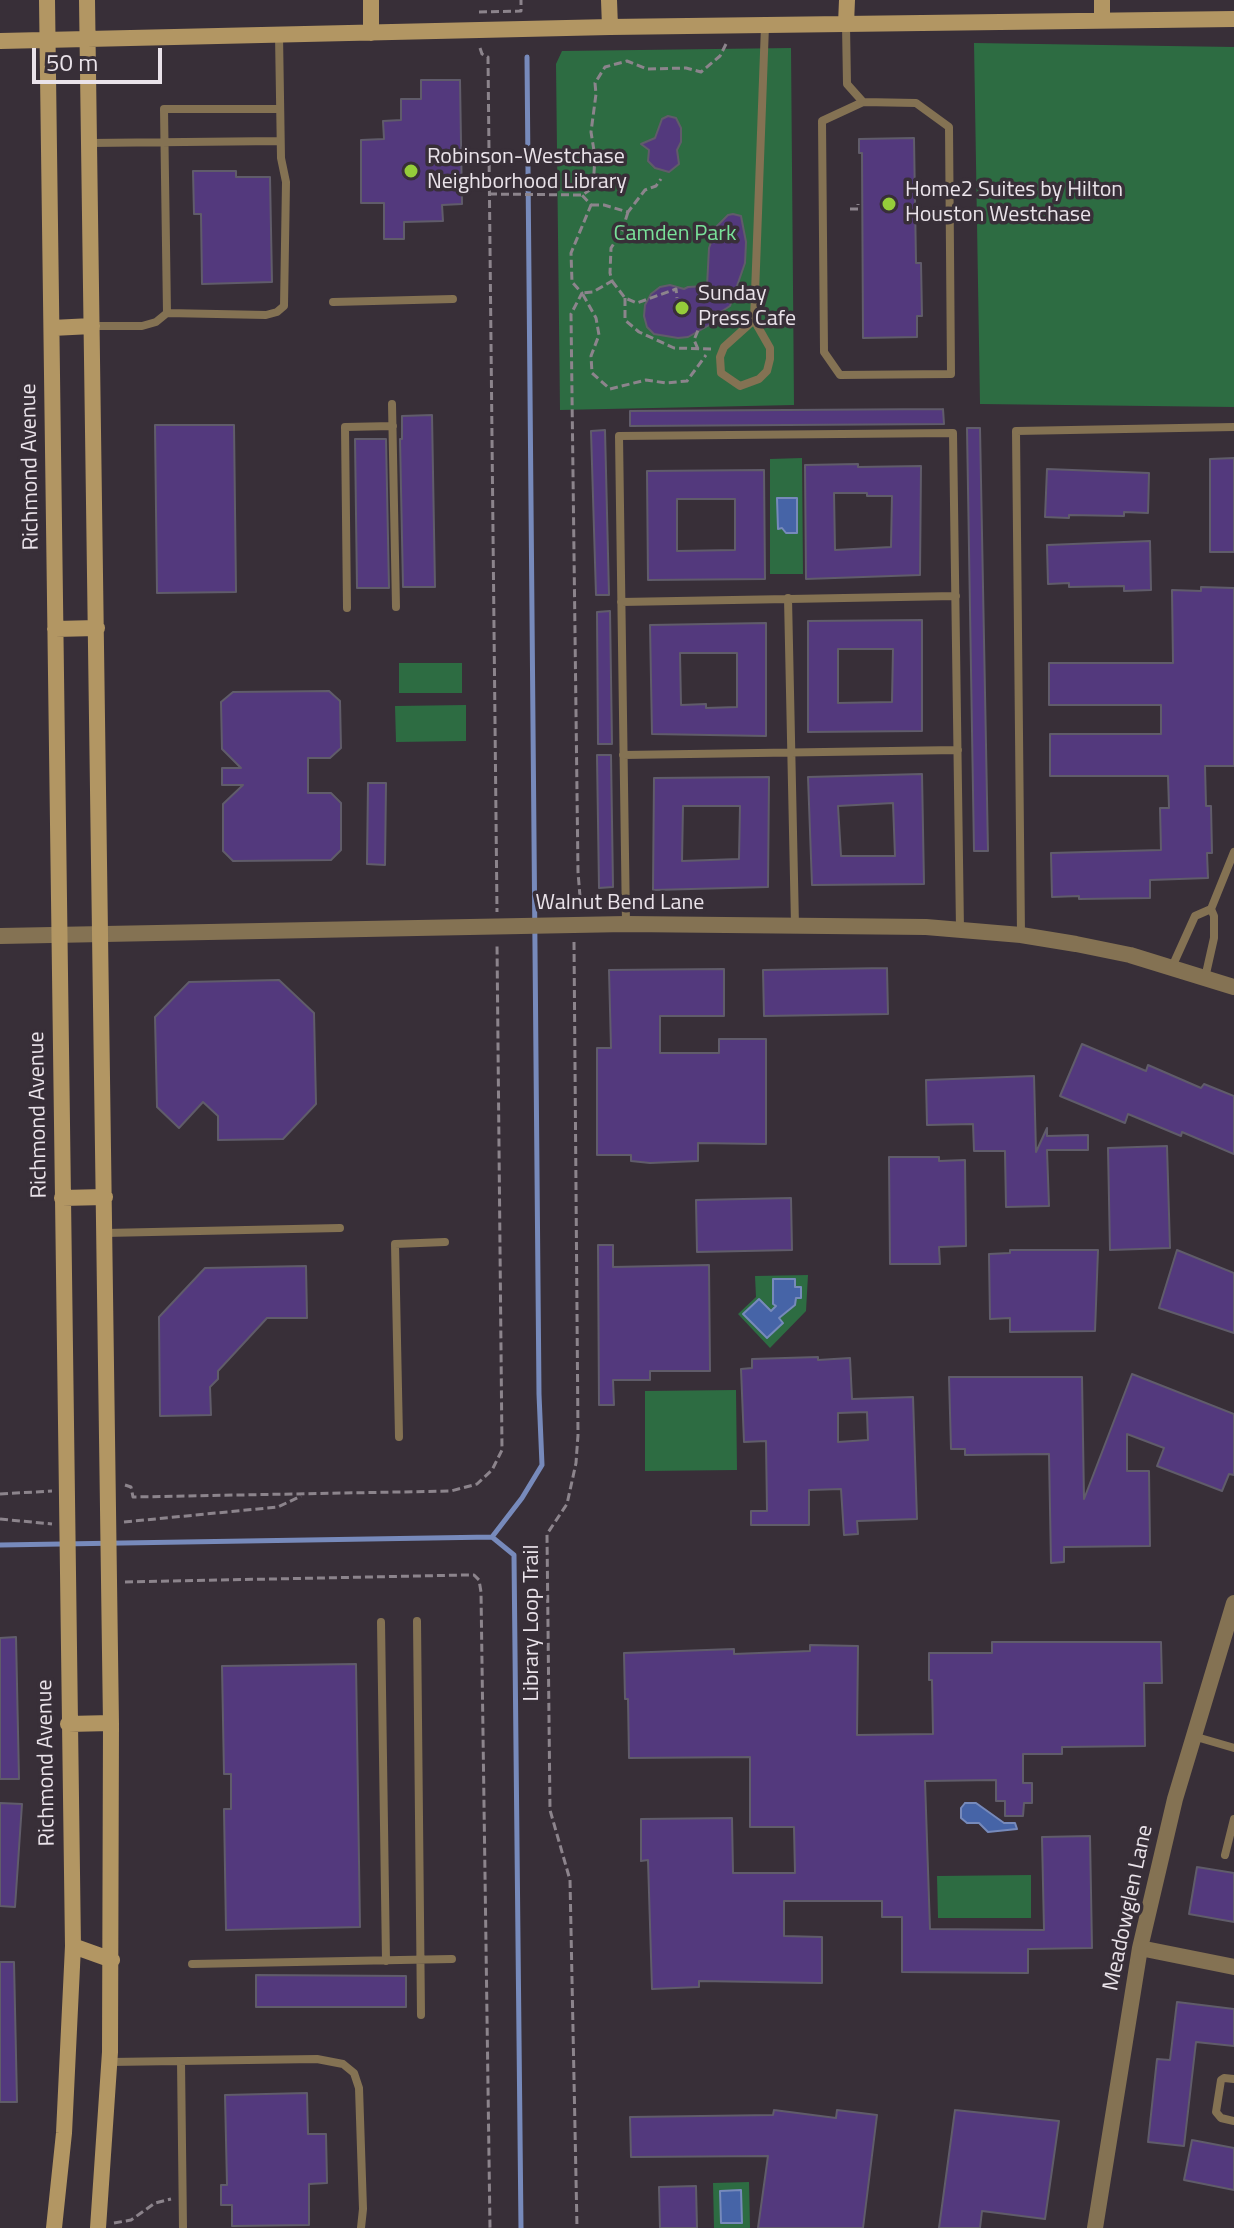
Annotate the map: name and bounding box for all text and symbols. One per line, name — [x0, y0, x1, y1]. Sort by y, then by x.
scale bar — [36, 32, 166, 82]
text: 50 m — [46, 44, 98, 80]
place label: Robinson-Westchase Neighborhood Library — [427, 145, 627, 196]
marker: Robinson-Westchase Neighborhood Library — [402, 162, 420, 180]
place label: Home2 Suites by Hilton Houston Westchase — [905, 178, 1123, 230]
marker: Home2 Suites by Hilton Houston Westchase — [880, 195, 898, 213]
park label: Camden Park — [614, 222, 736, 248]
place label: Sunday Press Cafe — [698, 282, 796, 334]
marker: Sunday Press Cafe — [673, 299, 691, 317]
street label: Richmond Avenue — [16, 383, 46, 551]
street label: Walnut Bend Lane — [536, 891, 704, 917]
street label: Richmond Avenue — [24, 1031, 54, 1199]
street label: Library Loop Trail — [520, 1545, 546, 1701]
street label: Richmond Avenue — [32, 1679, 62, 1847]
street label: Meadowglen Lane — [1099, 1823, 1159, 1993]

